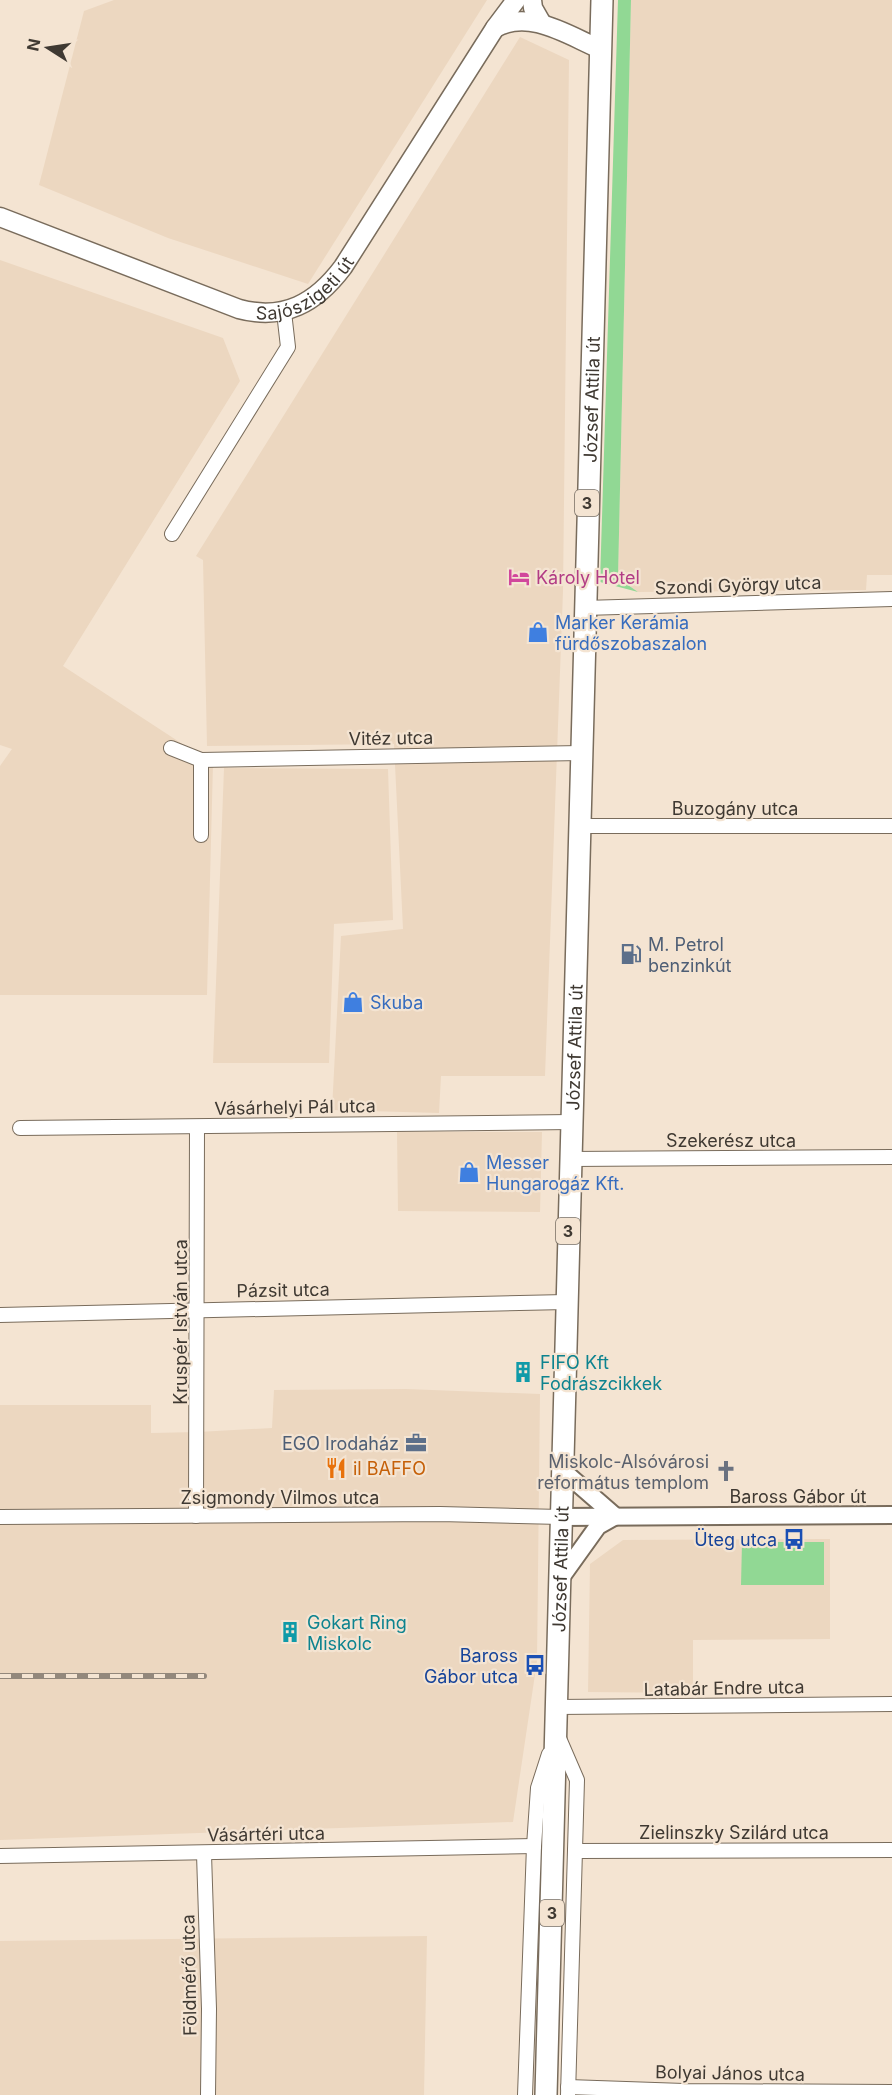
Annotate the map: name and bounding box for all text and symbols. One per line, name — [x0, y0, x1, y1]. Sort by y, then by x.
north arrow — [18, 18, 78, 78]
text: N — [22, 37, 44, 53]
street label: Sajószigeti út — [255, 252, 358, 323]
street label: József Attila út — [579, 336, 604, 463]
road number: 3 — [575, 490, 599, 516]
hotel icon: Károly Hotel — [507, 565, 531, 589]
place label: Károly Hotel — [536, 567, 640, 588]
street label: Szondi György utca — [654, 572, 822, 598]
place label: Marker Kerámia fürdőszobaszalon — [555, 612, 707, 654]
shop icon: Marker Kerámia fürdőszobaszalon — [526, 620, 550, 644]
street label: Vitéz utca — [348, 727, 434, 749]
street label: Buzogány utca — [672, 798, 798, 819]
place label: M. Petrol benzinkút — [648, 934, 732, 976]
fuel station icon: M. Petrol benzinkút — [619, 942, 643, 966]
street label: József Attila út — [562, 984, 586, 1111]
shop icon: Skuba — [341, 990, 365, 1014]
place label: Skuba — [370, 992, 423, 1013]
street label: Vásárhelyi Pál utca — [214, 1095, 376, 1119]
street label: Szekerész utca — [666, 1130, 796, 1151]
place label: Messer Hungarogáz Kft. — [486, 1152, 624, 1194]
shop icon: Messer Hungarogáz Kft. — [457, 1160, 481, 1184]
road number: 3 — [556, 1218, 580, 1244]
street label: Kruspér István utca — [170, 1239, 191, 1405]
street label: Pázsit utca — [236, 1279, 330, 1301]
place label: FIFO Kft Fodrászcikkek — [540, 1352, 662, 1394]
building icon: FIFO Kft Fodrászcikkek — [511, 1360, 535, 1384]
office icon: EGO Irodaház — [404, 1431, 428, 1455]
place label: EGO Irodaház — [282, 1433, 399, 1454]
place label: Miskolc-Alsóvárosi református templom — [537, 1451, 709, 1493]
restaurant icon: il BAFFO — [324, 1456, 348, 1480]
place label: il BAFFO — [353, 1458, 426, 1479]
church icon: Miskolc-Alsóvárosi református templom — [714, 1459, 738, 1483]
street label: Baross Gábor út — [730, 1486, 867, 1507]
street label: Zsigmondy Vilmos utca — [181, 1487, 379, 1508]
street label: József Attila út — [548, 1506, 572, 1633]
bus stop icon: Üteg utca — [782, 1527, 806, 1551]
place label: Üteg utca — [694, 1528, 777, 1550]
place label: Gokart Ring Miskolc — [307, 1612, 407, 1654]
building icon: Gokart Ring Miskolc — [278, 1620, 302, 1644]
place label: Baross Gábor utca — [424, 1645, 518, 1687]
bus stop icon: Baross Gábor utca — [523, 1653, 547, 1677]
street label: Latabár Endre utca — [643, 1676, 805, 1700]
street label: Vásártéri utca — [207, 1822, 325, 1846]
street label: Zielinszky Szilárd utca — [639, 1822, 829, 1843]
road number: 3 — [540, 1900, 564, 1926]
street label: Földmérő utca — [177, 1914, 201, 2036]
street label: Bolyai János utca — [655, 2061, 805, 2085]

